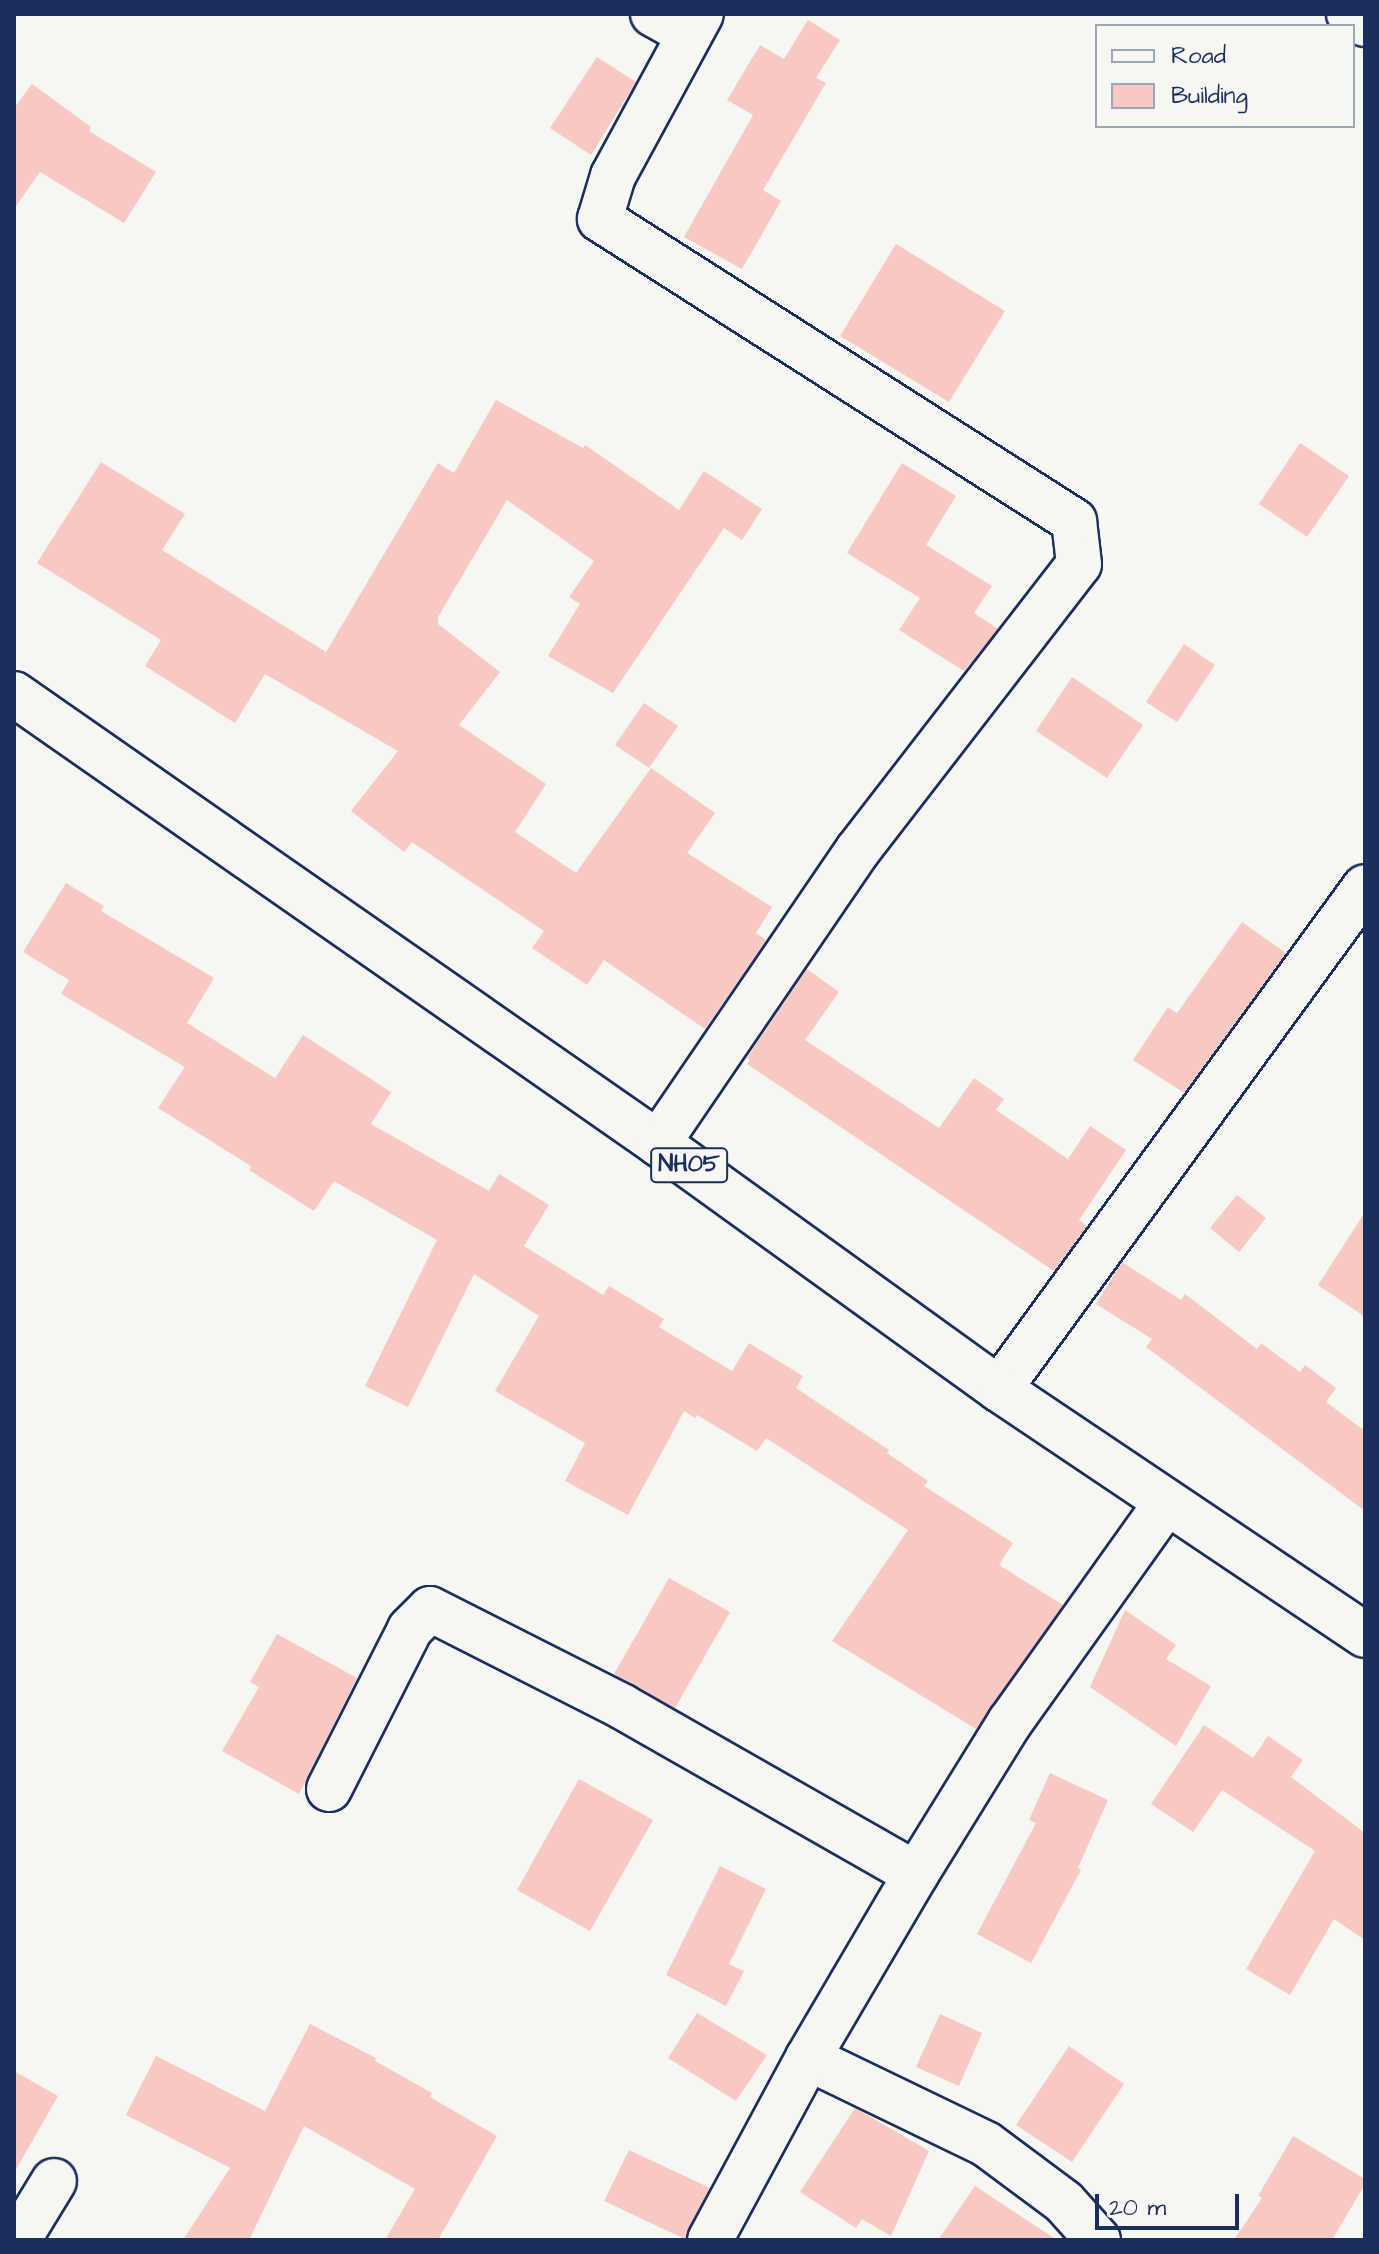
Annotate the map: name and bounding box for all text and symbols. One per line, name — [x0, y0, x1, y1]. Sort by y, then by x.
legend — [1095, 24, 1355, 128]
text: Road — [1171, 39, 1226, 73]
text: Building — [1171, 79, 1248, 113]
road number: NH05 — [649, 1145, 729, 1185]
scale bar — [1099, 2178, 1243, 2228]
text: 20 m — [1109, 2191, 1166, 2225]

